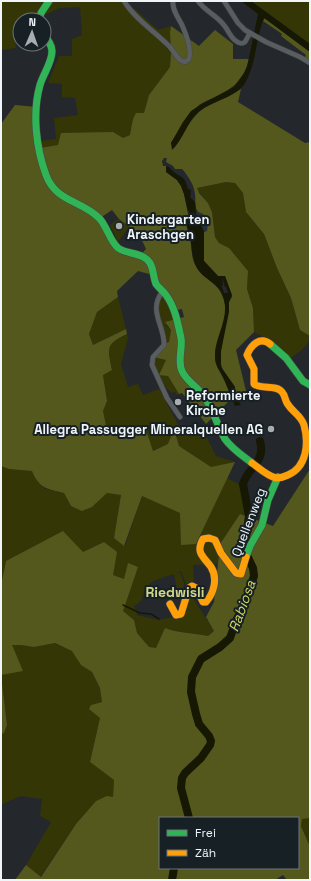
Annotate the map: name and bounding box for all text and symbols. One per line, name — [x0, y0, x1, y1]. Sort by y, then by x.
north arrow — [12, 12, 52, 52]
text: N — [28, 15, 36, 29]
place label: Kindergarten Araschgen — [127, 211, 209, 243]
marker: Kindergarten Araschgen — [114, 221, 124, 231]
place label: Reformierte Kirche — [186, 387, 260, 419]
marker: Reformierte Kirche — [173, 397, 183, 407]
place label: Allegra Passugger Mineralquellen AG — [34, 421, 263, 438]
marker: Allegra Passugger Mineralquellen AG — [266, 424, 276, 434]
street label: Quellenweg — [228, 485, 269, 559]
water label: Rabiosa — [224, 577, 260, 634]
district label: Riedwisli — [145, 583, 205, 601]
legend — [159, 817, 299, 869]
text: Frei — [195, 825, 216, 841]
text: Zäh — [195, 845, 216, 861]

